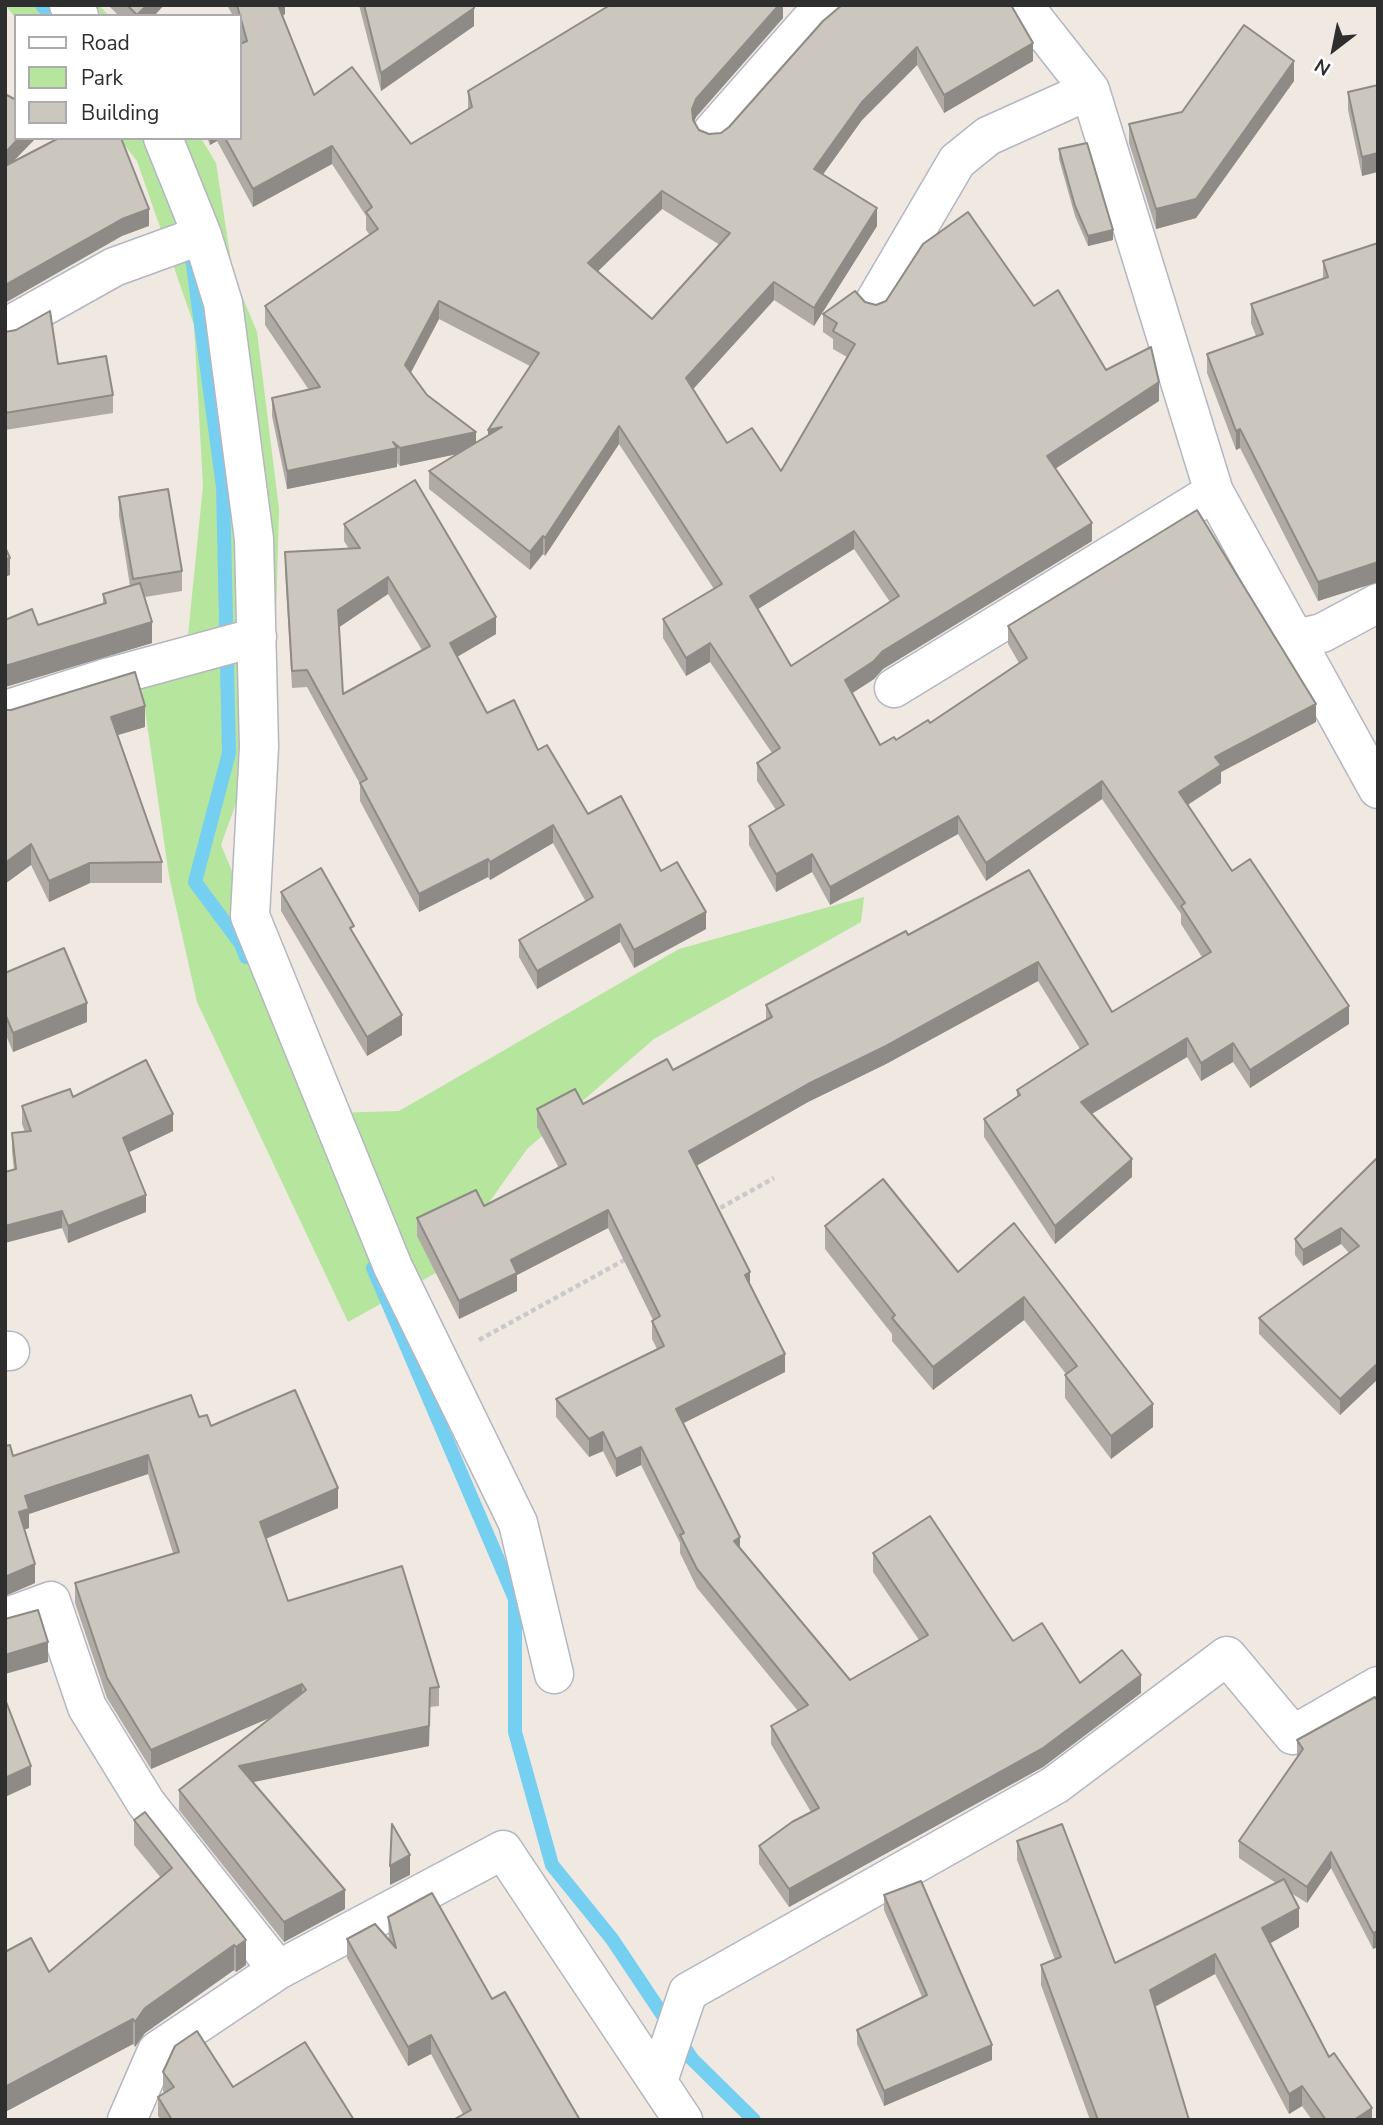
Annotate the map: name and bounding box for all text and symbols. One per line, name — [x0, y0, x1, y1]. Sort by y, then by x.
legend — [14, 14, 242, 140]
north arrow — [1299, 14, 1369, 84]
text: Road — [81, 29, 130, 57]
text: N — [1310, 52, 1336, 82]
text: Park — [81, 64, 123, 92]
text: Building — [81, 99, 159, 127]

